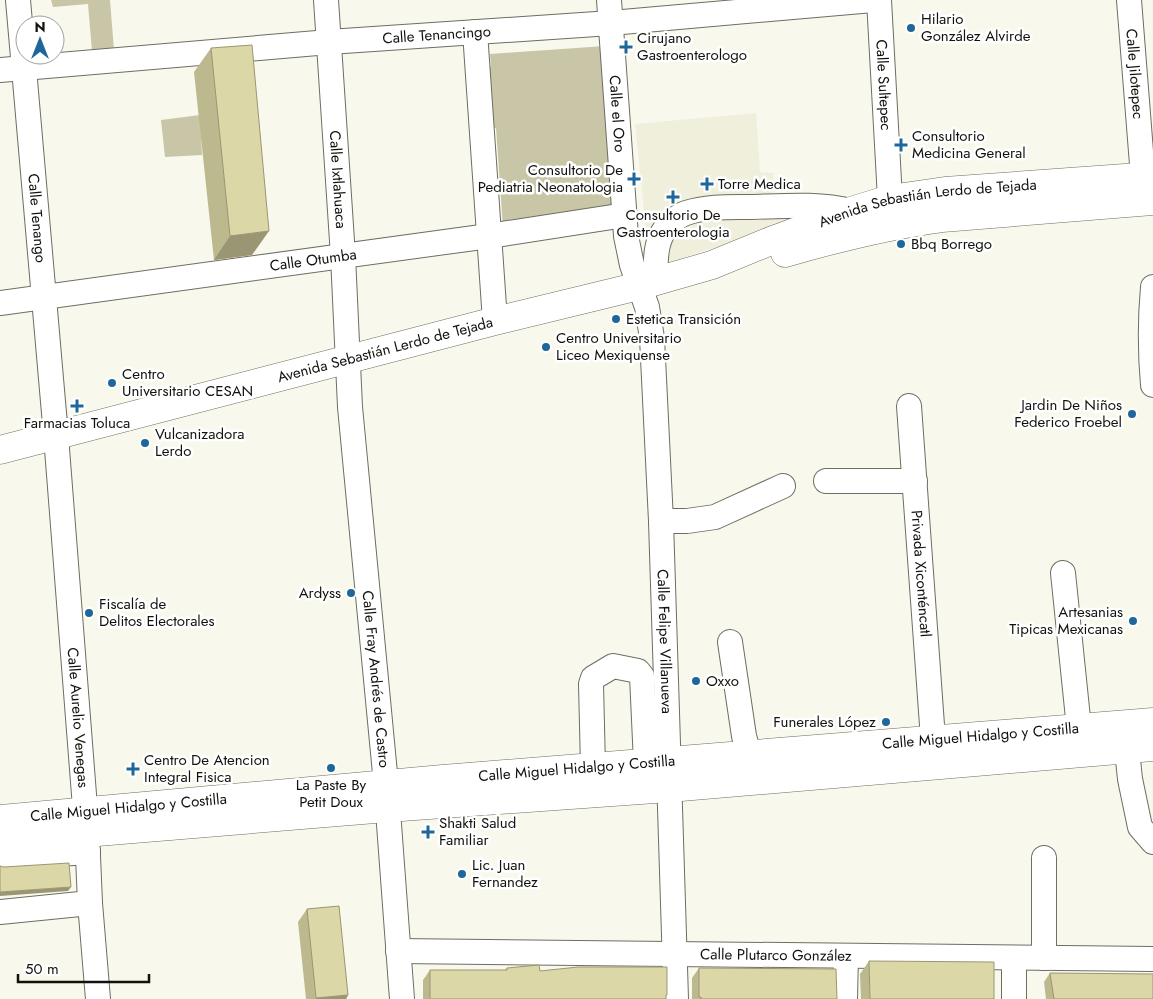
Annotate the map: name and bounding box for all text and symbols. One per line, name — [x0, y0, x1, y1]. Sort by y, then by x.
place label: Hilario González Alvirde — [921, 8, 1031, 47]
north arrow — [15, 15, 65, 65]
text: N — [34, 17, 46, 37]
street label: Calle Tenancingo — [382, 20, 491, 49]
marker: Hilario González Alvirde — [905, 22, 917, 34]
place label: Cirujano Gastroenterologo — [637, 27, 747, 66]
street label: Calle Jilotepec — [1120, 28, 1149, 120]
street label: Calle Sultepec — [870, 39, 897, 131]
marker: Cirujano Gastroenterologo — [619, 40, 633, 54]
street label: Calle el Oro — [603, 74, 631, 153]
place label: Consultorio Medicina General — [912, 125, 1026, 164]
street label: Calle Ixtlahuaca — [324, 130, 352, 229]
marker: Consultorio Medicina General — [894, 138, 908, 152]
place label: Consultorio De Pediatria Neonatologia — [478, 159, 623, 198]
marker: Consultorio De Pediatria Neonatologia — [627, 172, 641, 186]
street label: Calle Tenango — [22, 173, 52, 264]
place label: Torre Medica — [718, 173, 801, 195]
street label: Avenida Sebastián Lerdo de Tejada — [815, 173, 1037, 233]
marker: Torre Medica — [700, 177, 714, 191]
marker: Consultorio De Gastroenterologia — [666, 190, 680, 204]
place label: Consultorio De Gastroenterologia — [617, 204, 729, 243]
place label: Bbq Borrego — [911, 233, 992, 255]
marker: Bbq Borrego — [895, 238, 907, 250]
street label: Calle Otumba — [268, 243, 358, 277]
place label: Estetica Transición — [626, 308, 741, 330]
street label: Avenida Sebastián Lerdo de Tejada — [275, 311, 495, 388]
marker: Estetica Transición — [610, 313, 622, 325]
place label: Centro Universitario Liceo Mexiquense — [556, 327, 682, 366]
marker: Centro Universitario Liceo Mexiquense — [540, 341, 552, 353]
place label: Centro Universitario CESAN — [122, 363, 253, 402]
marker: Centro Universitario CESAN — [106, 377, 118, 389]
place label: Jardin De Niños Federico Froebel — [1014, 394, 1122, 433]
marker: Farmacias Toluca — [71, 400, 83, 412]
marker: Jardin De Niños Federico Froebel — [1126, 408, 1138, 420]
place label: Farmacias Toluca — [24, 412, 130, 434]
place label: Vulcanizadora Lerdo — [155, 423, 245, 462]
marker: Vulcanizadora Lerdo — [139, 437, 151, 449]
street label: Privada Xiconténcatl — [906, 509, 937, 638]
street label: Calle Felipe Villanueva — [652, 569, 678, 714]
place label: Ardyss — [299, 582, 341, 604]
marker: Ardyss — [345, 587, 357, 599]
street label: Calle Fray Andrés de Castro — [357, 589, 395, 769]
place label: Fiscalía de Delitos Electorales — [99, 593, 215, 632]
place label: Artesanias Tipicas Mexicanas — [1009, 601, 1123, 640]
marker: Fiscalía de Delitos Electorales — [83, 607, 95, 619]
marker: Artesanias Tipicas Mexicanas — [1127, 615, 1139, 627]
street label: Calle Aurelio Venegas — [62, 646, 94, 789]
place label: Oxxo — [706, 670, 739, 692]
marker: Oxxo — [690, 675, 702, 687]
place label: Funerales López — [773, 711, 876, 733]
marker: Funerales López — [880, 716, 892, 728]
street label: Calle Miguel Hidalgo y Costilla — [881, 717, 1080, 755]
place label: Centro De Atencion Integral Fisica — [144, 749, 270, 788]
street label: Calle Miguel Hidalgo y Costilla — [478, 749, 676, 787]
marker: Centro De Atencion Integral Fisica — [126, 762, 140, 776]
marker: La Paste By Petit Doux — [325, 762, 337, 774]
place label: La Paste By Petit Doux — [296, 774, 367, 813]
street label: Calle Miguel Hidalgo y Costilla — [29, 788, 228, 827]
place label: Shakti Salud Familiar — [439, 812, 516, 851]
marker: Shakti Salud Familiar — [421, 825, 435, 839]
place label: Lic. Juan Fernandez — [472, 854, 538, 893]
marker: Lic. Juan Fernandez — [456, 868, 468, 880]
street label: Calle Plutarco González — [700, 943, 852, 967]
scale bar — [18, 952, 149, 984]
text: 50 m — [25, 958, 59, 980]

